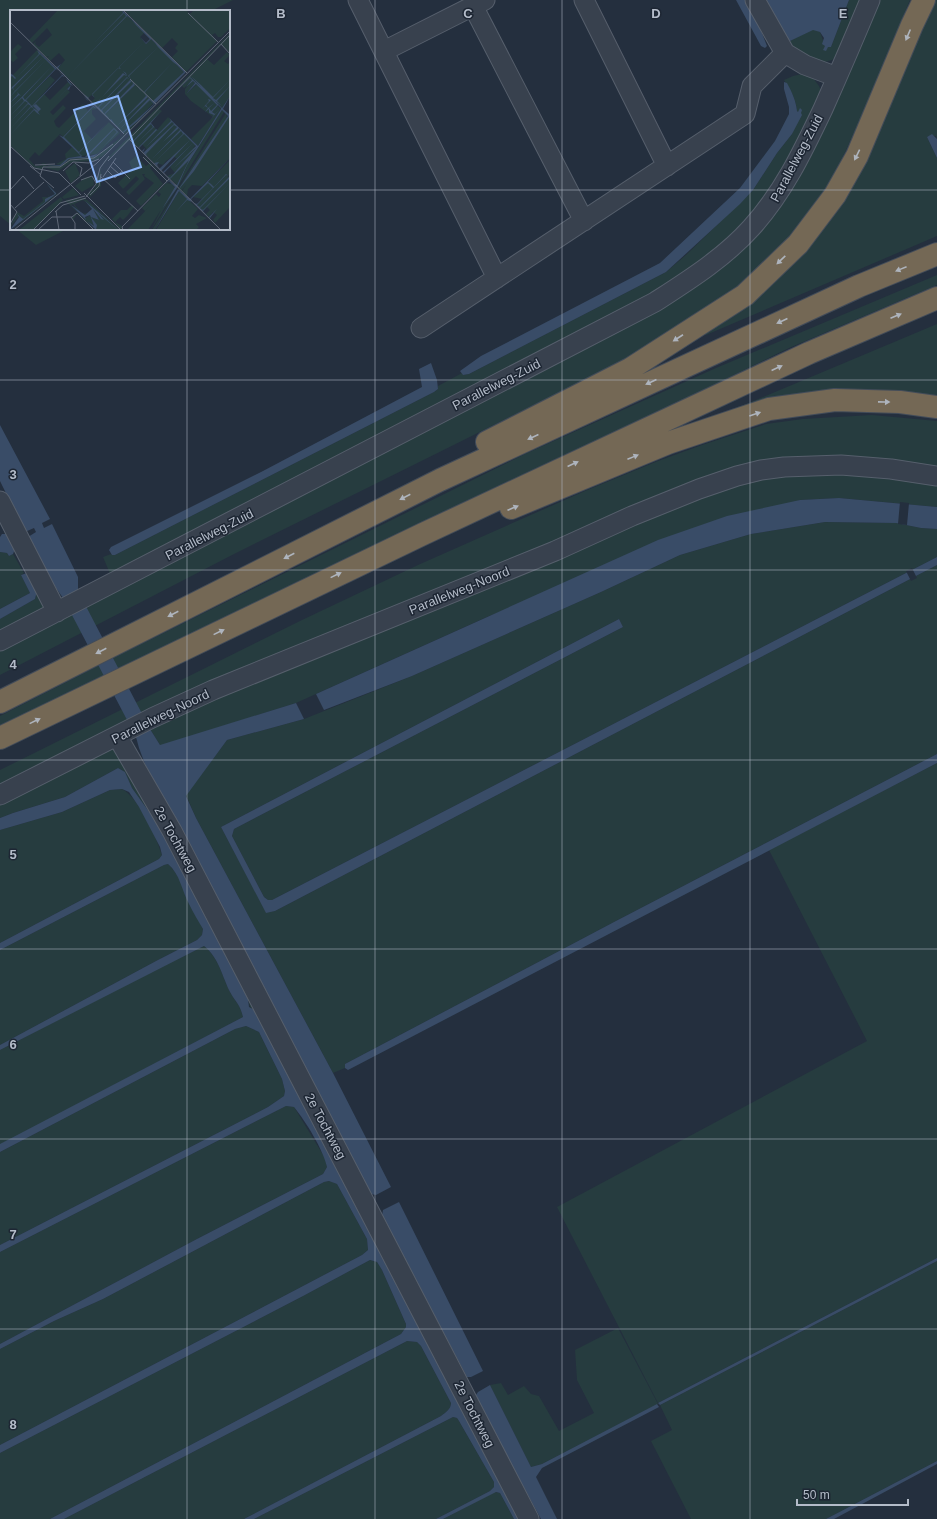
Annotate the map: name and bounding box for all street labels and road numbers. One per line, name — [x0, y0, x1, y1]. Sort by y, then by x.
street label: Parallelweg-Zuid — [767, 112, 826, 205]
street label: Parallelweg-Zuid — [450, 356, 543, 413]
street label: Parallelweg-Zuid — [163, 506, 256, 563]
street label: Parallelweg-Noord — [407, 563, 512, 617]
street label: Parallelweg-Noord — [109, 686, 212, 747]
street label: 2e Tochtweg — [151, 804, 200, 875]
street label: 2e Tochtweg — [302, 1091, 349, 1162]
street label: 2e Tochtweg — [451, 1378, 498, 1450]

